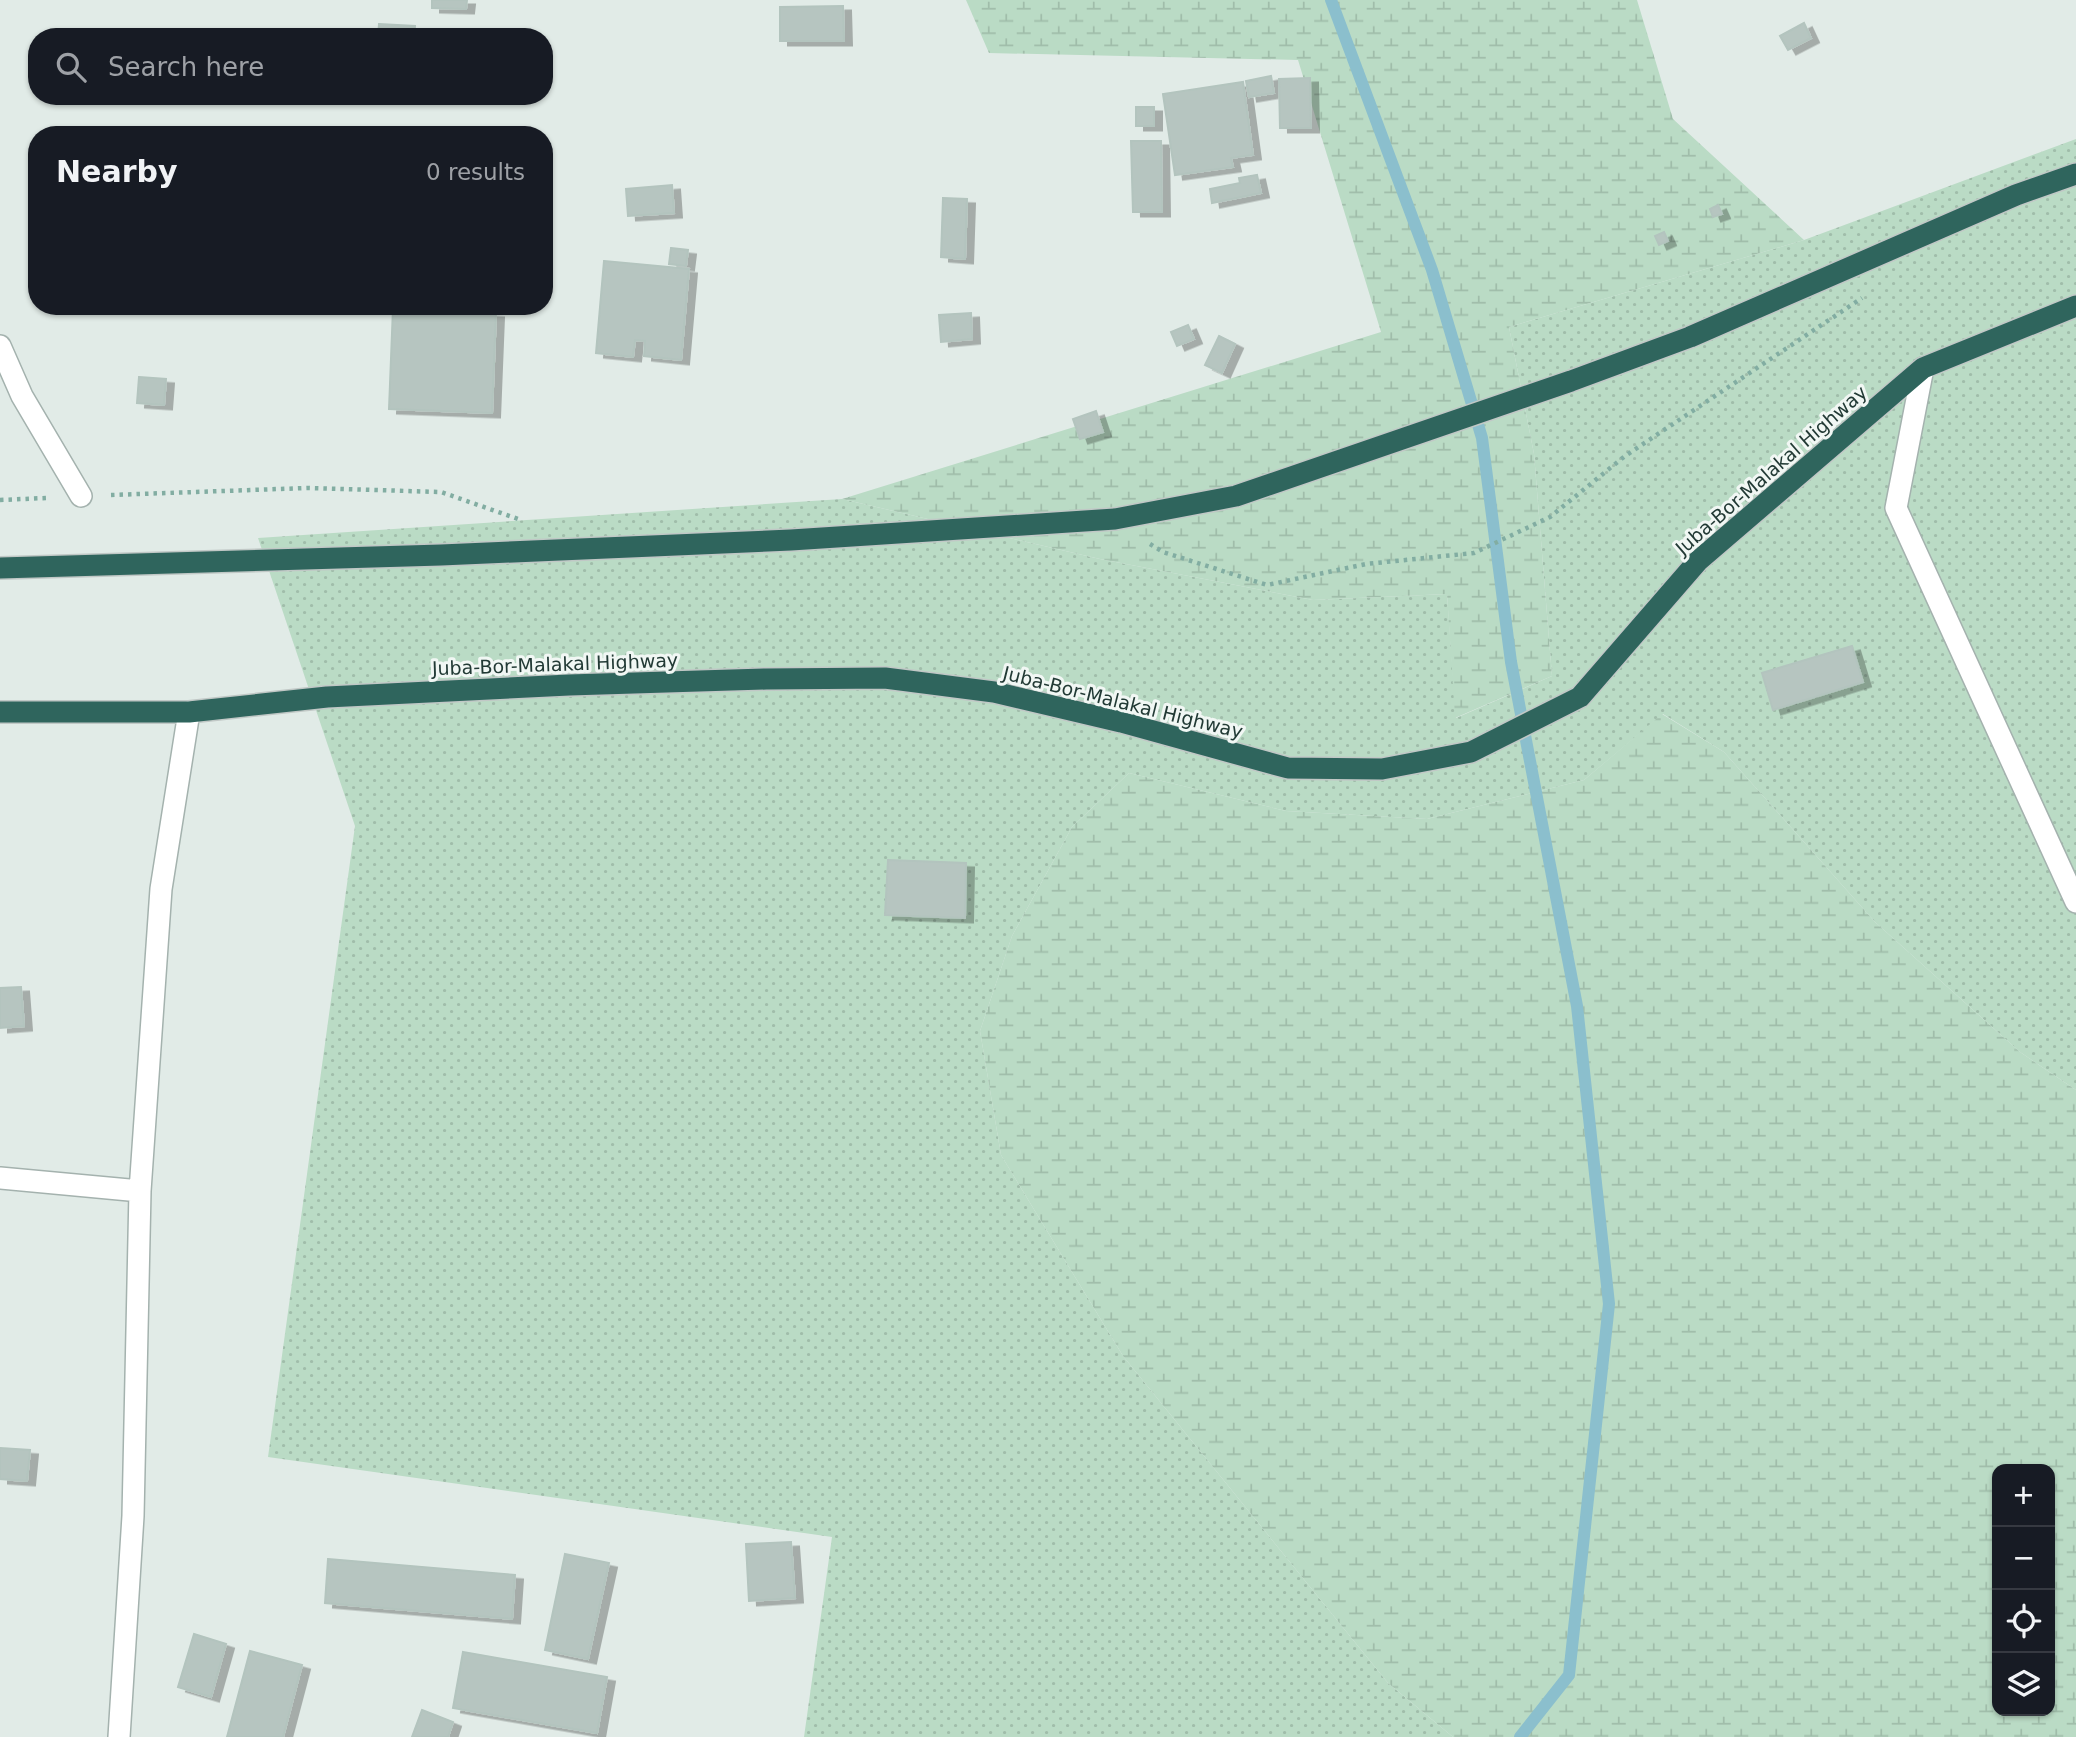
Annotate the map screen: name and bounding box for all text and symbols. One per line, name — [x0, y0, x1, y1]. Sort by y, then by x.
search box — [28, 28, 553, 105]
icon: search — [52, 48, 90, 86]
text: Search here — [108, 52, 264, 82]
text: Nearby — [56, 154, 178, 189]
text: 0 results — [426, 159, 525, 185]
street label: Juba-Bor-Malakal Highway — [1670, 381, 1871, 560]
street label: Juba-Bor-Malakal Highway — [431, 649, 678, 679]
street label: Juba-Bor-Malakal Highway — [1000, 661, 1245, 742]
map controls — [1992, 1464, 2055, 1716]
button: + — [1992, 1464, 2055, 1527]
button: − — [1992, 1527, 2055, 1590]
button: locate — [1992, 1590, 2055, 1653]
button: layers — [1992, 1653, 2055, 1716]

